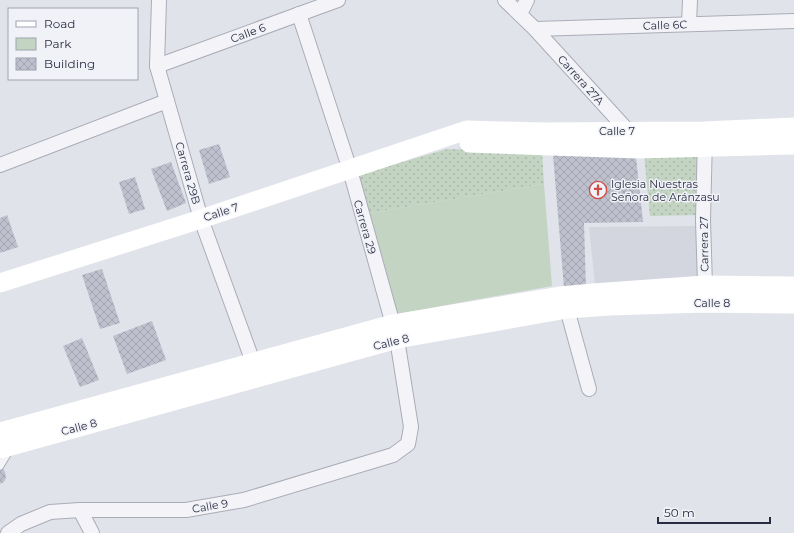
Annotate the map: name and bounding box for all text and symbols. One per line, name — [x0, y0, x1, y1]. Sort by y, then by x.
legend — [8, 8, 138, 80]
text: Road — [44, 16, 75, 31]
street label: Calle 6C — [643, 17, 687, 33]
street label: Calle 6 — [229, 20, 268, 46]
text: Park — [44, 36, 72, 51]
street label: Carrera 27A — [555, 52, 607, 108]
text: Building — [44, 56, 95, 71]
street label: Calle 7 — [599, 124, 635, 138]
street label: Carrera 29B — [172, 140, 204, 206]
place label: Iglesia Nuestras Señora de Aránzasu — [611, 177, 720, 204]
church icon: Iglesia Nuestras Señora de Aránzasu — [588, 180, 608, 200]
street label: Carrera 29 — [351, 198, 379, 256]
street label: Calle 7 — [202, 200, 240, 224]
street label: Carrera 27 — [697, 216, 711, 272]
street label: Calle 8 — [694, 296, 730, 310]
street label: Calle 8 — [372, 331, 410, 353]
street label: Calle 8 — [59, 415, 99, 439]
street label: Calle 9 — [191, 496, 229, 516]
scale bar — [658, 499, 770, 525]
text: 50 m — [664, 505, 695, 520]

